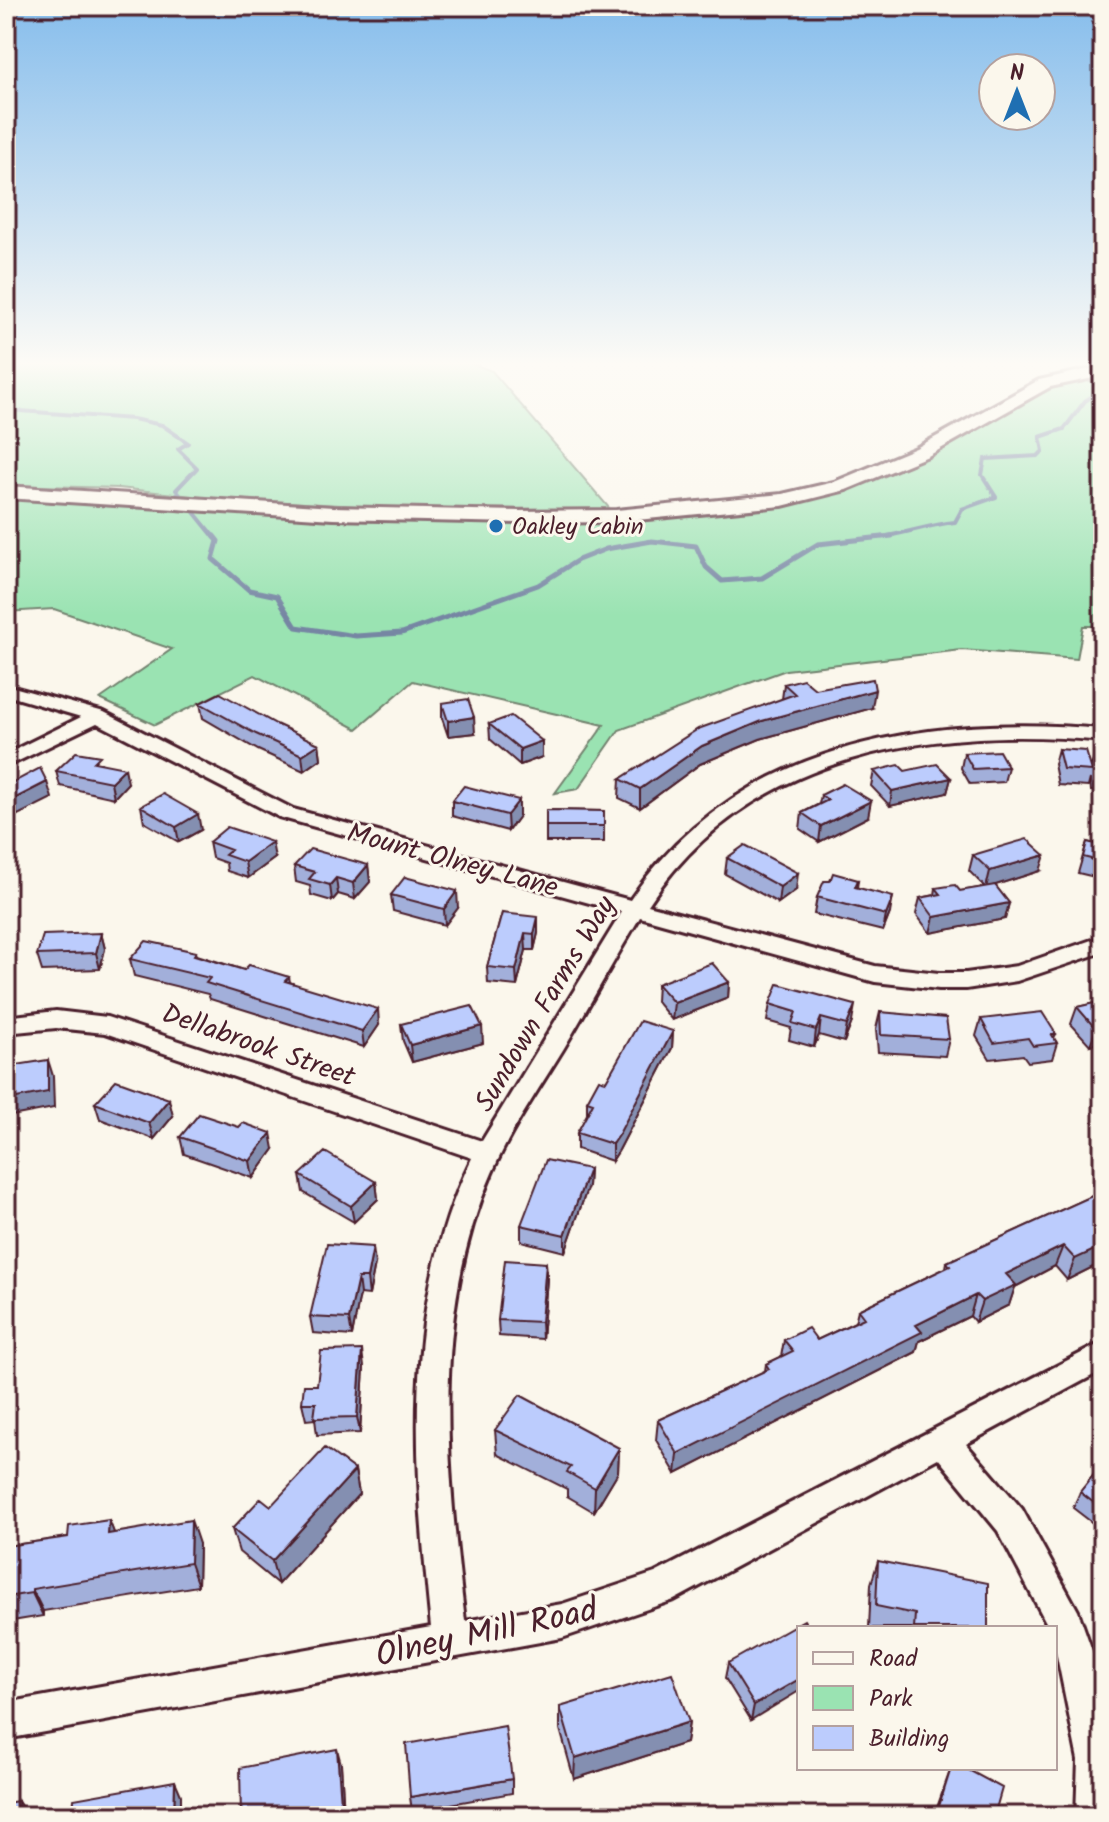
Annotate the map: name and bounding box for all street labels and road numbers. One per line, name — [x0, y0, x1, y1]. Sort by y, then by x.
street label: Mount Olney Lane — [342, 812, 563, 911]
street label: Sundown Farms Way — [464, 887, 629, 1121]
street label: Dellabrook Street — [155, 992, 362, 1101]
street label: Olney Mill Road — [371, 1584, 604, 1684]

